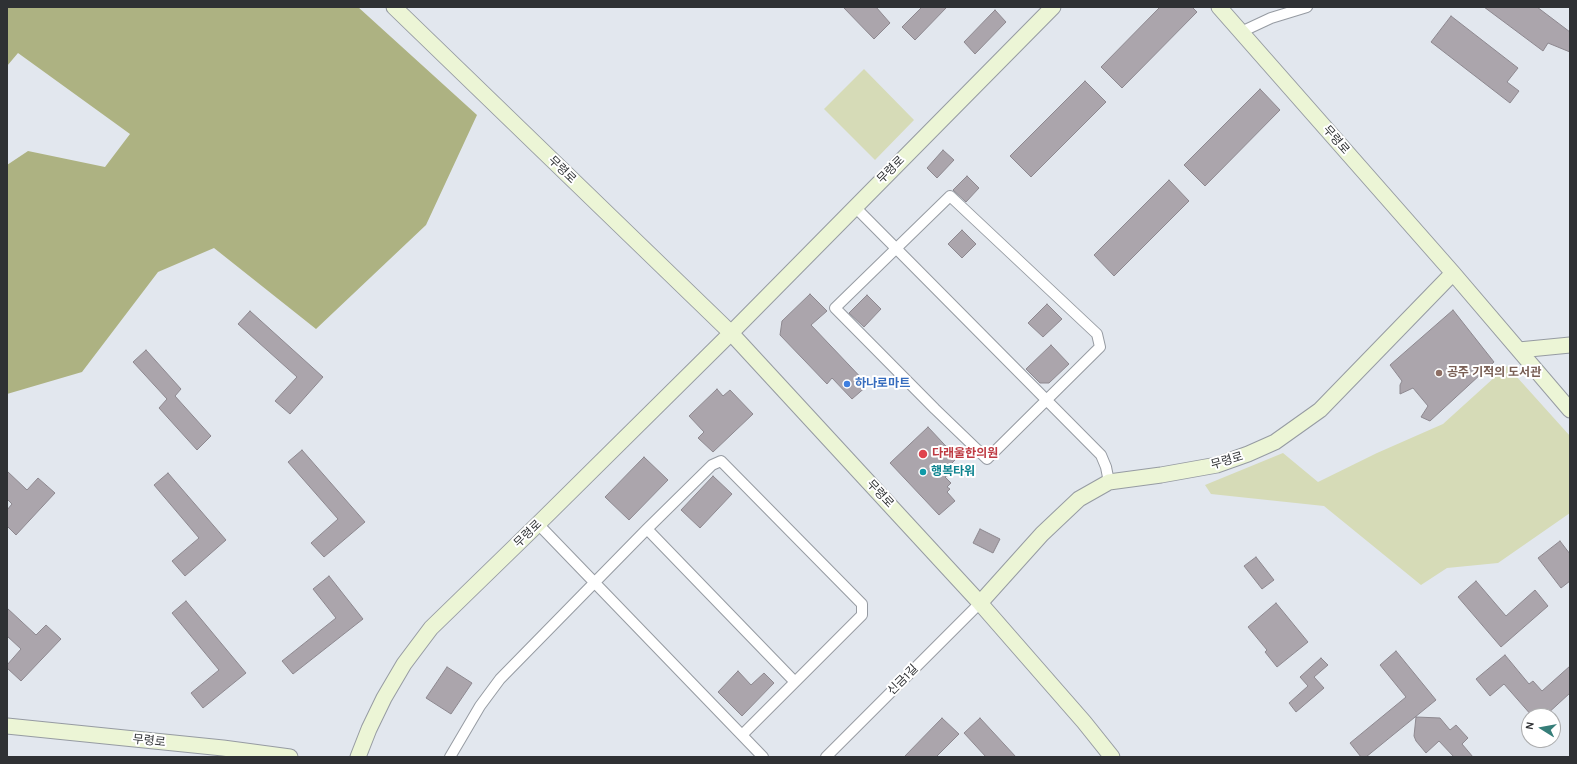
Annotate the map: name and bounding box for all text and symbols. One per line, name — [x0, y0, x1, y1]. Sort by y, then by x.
street label: 무령로 — [1320, 123, 1352, 157]
street label: 무령로 — [545, 153, 579, 187]
street label: 무령로 — [874, 153, 908, 187]
place label: 공주 기적의 도서관 — [1447, 366, 1541, 380]
marker: 공주 기적의 도서관 — [1434, 368, 1444, 378]
place label: 하나로마트 — [855, 377, 910, 391]
marker: 하나로마트 — [842, 379, 852, 389]
place label: 다래울한의원 — [932, 447, 998, 461]
marker: 다래울한의원 — [917, 448, 929, 460]
street label: 무령로 — [1209, 449, 1245, 473]
place label: 행복타워 — [931, 465, 975, 479]
marker: 행복타워 — [918, 467, 928, 477]
street label: 무령로 — [863, 477, 897, 511]
street label: 무령로 — [511, 517, 545, 551]
street label: 신금1길 — [885, 662, 921, 698]
north arrow — [1521, 708, 1561, 748]
text: N — [1523, 721, 1537, 731]
street label: 무령로 — [132, 732, 166, 750]

